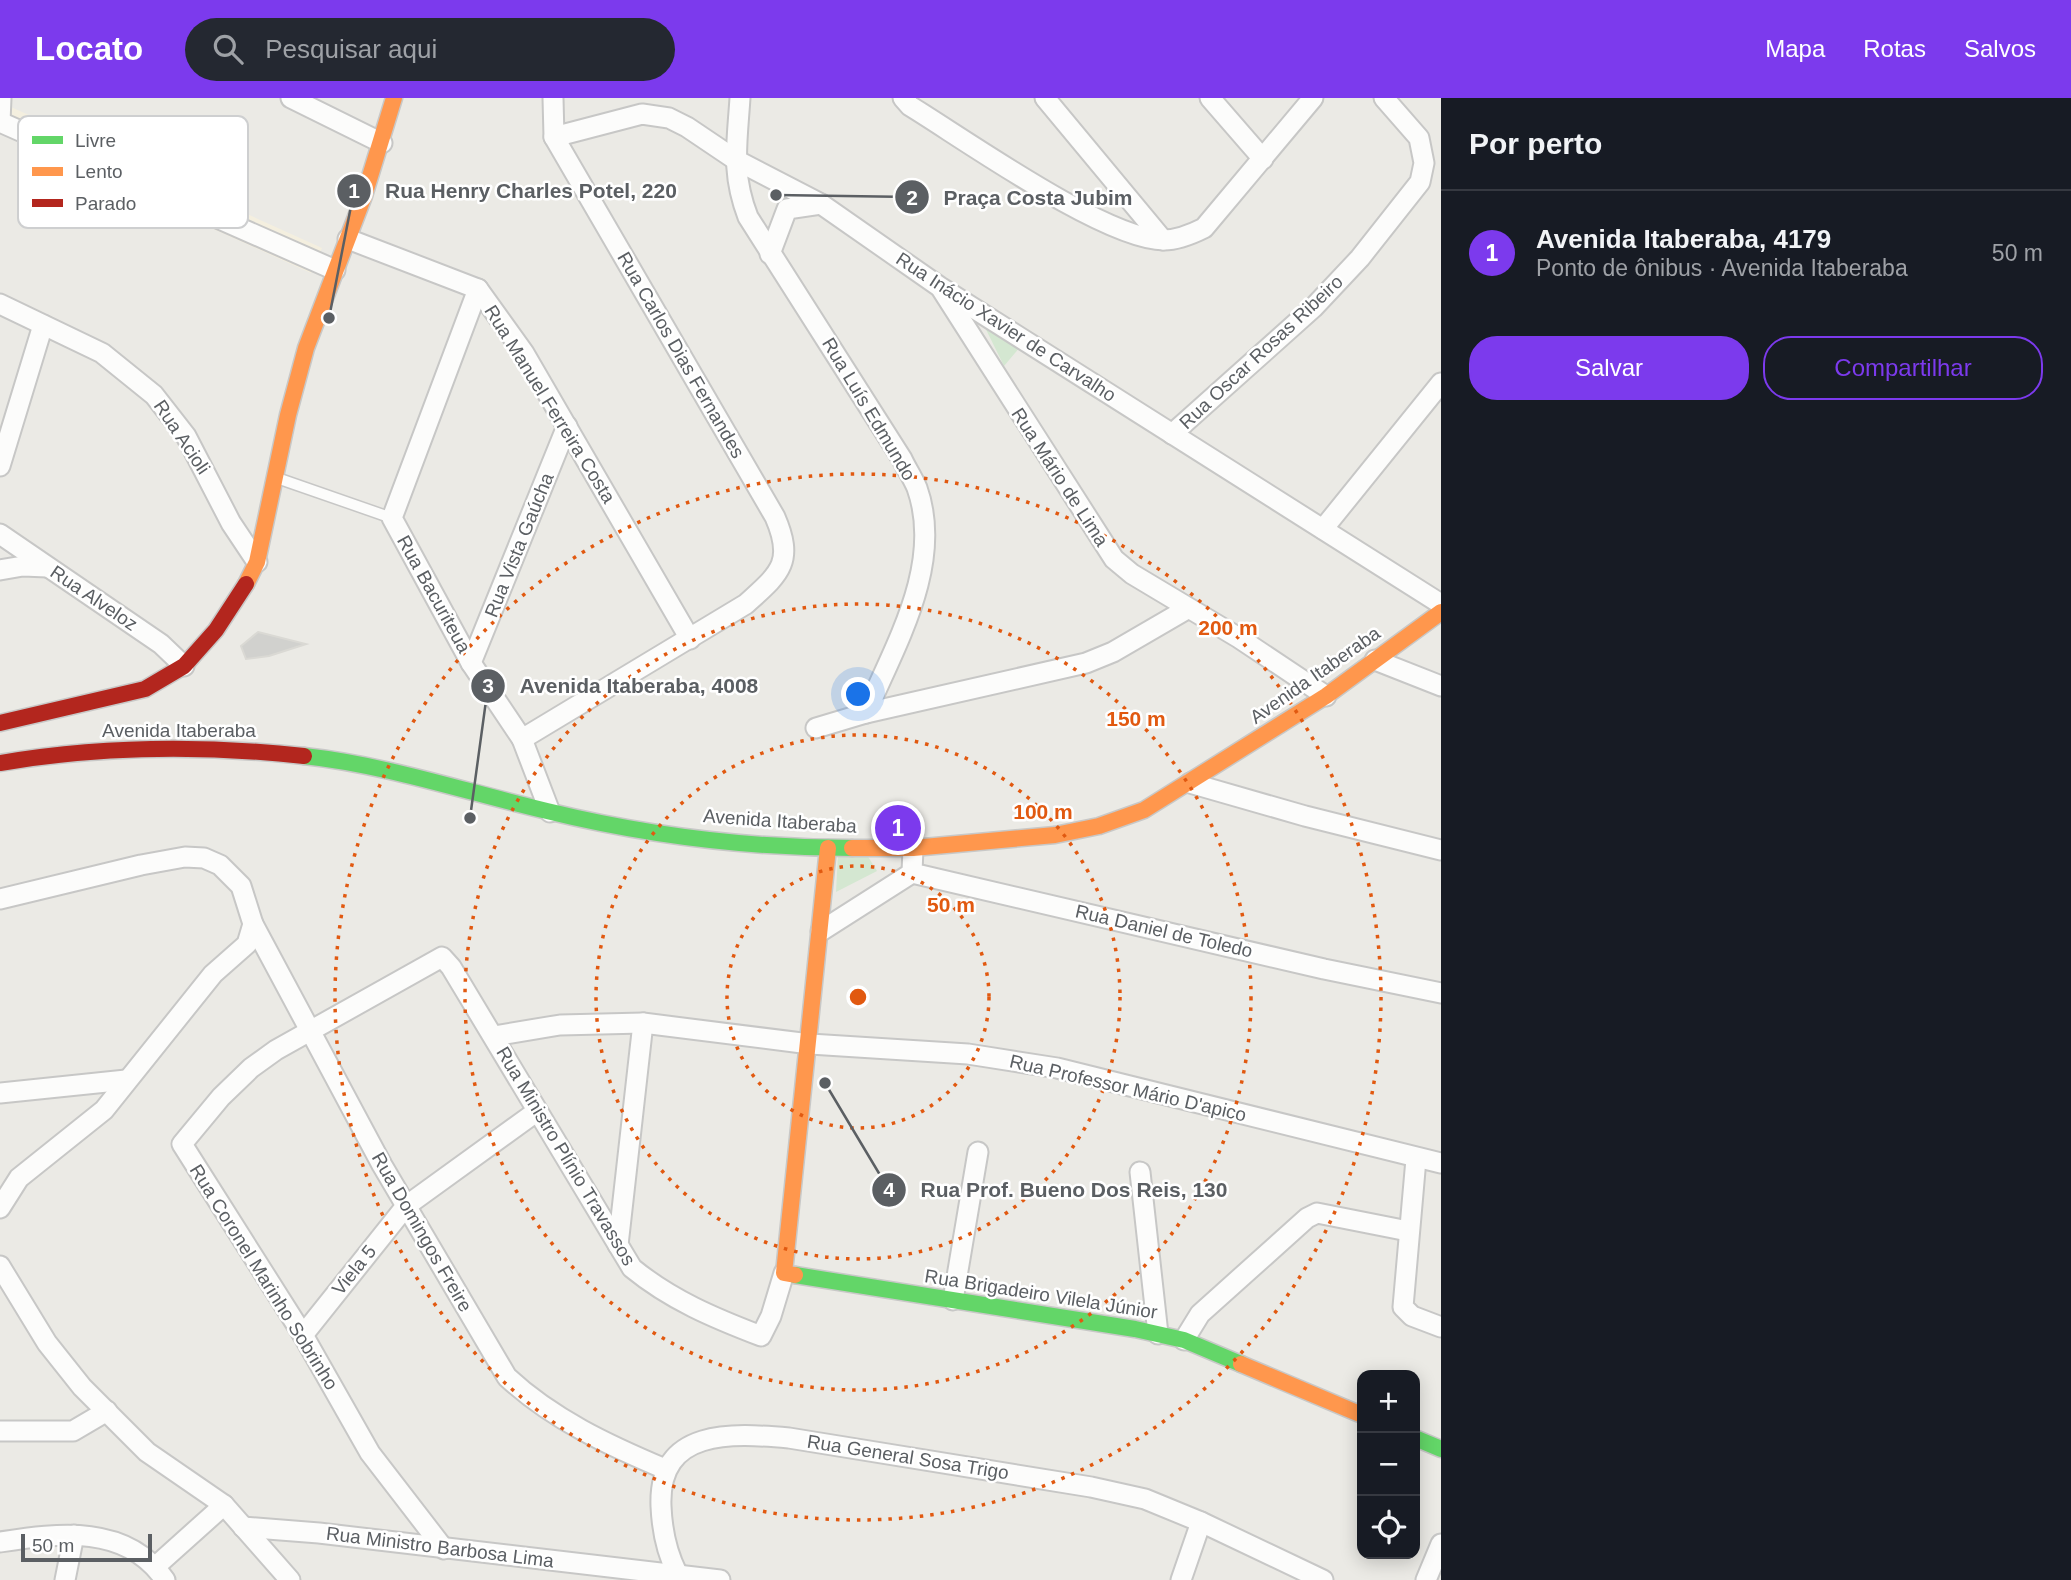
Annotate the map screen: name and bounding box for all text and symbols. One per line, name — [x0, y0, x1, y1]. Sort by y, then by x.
search box — [185, 18, 675, 81]
text: Locato — [35, 30, 143, 67]
icon: search — [209, 30, 247, 68]
text: Pesquisar aqui — [265, 34, 437, 64]
text: Mapa — [1765, 35, 1825, 62]
text: Rotas — [1863, 35, 1926, 62]
text: Salvos — [1964, 35, 2036, 62]
legend — [18, 116, 248, 228]
text: Por perto — [1469, 127, 1602, 160]
text: Livre — [75, 130, 116, 151]
text: Lento — [75, 161, 123, 182]
callout: Rua Henry Charles Potel, 220 — [336, 170, 691, 212]
callout: Praça Costa Jubim — [895, 176, 1147, 218]
text: 1 — [348, 179, 360, 202]
text: Rua Henry Charles Potel, 220 — [385, 179, 677, 202]
text: 2 — [906, 186, 918, 209]
text: Praça Costa Jubim — [943, 186, 1133, 209]
text: Parado — [75, 193, 136, 214]
text: Avenida Itaberaba, 4179 — [1536, 224, 1831, 254]
text: 1 — [1486, 240, 1498, 266]
text: 50 m — [1992, 240, 2043, 266]
street label: Rua Carlos Dias Fernandes — [613, 248, 749, 462]
street label: Rua Inácio Xavier de Carvalho — [892, 248, 1120, 406]
text: Ponto de ônibus · Avenida Itaberaba — [1536, 255, 1908, 281]
street label: Rua Oscar Rosas Ribeiro — [1175, 271, 1347, 433]
street label: Rua Manuel Ferreira Costa — [480, 301, 620, 507]
street label: Rua Luís Edmundo — [818, 334, 920, 484]
button: Salvar — [1469, 336, 1749, 400]
button: Compartilhar — [1763, 336, 2043, 400]
street label: Rua Acioli — [150, 396, 214, 478]
street label: Rua Mário de Lima — [1007, 404, 1113, 550]
street label: Rua Vista Gaúcha — [480, 469, 558, 620]
street label: Rua Bacuriteua — [393, 532, 475, 657]
street label: Rua Alveloz — [47, 561, 141, 635]
text: 200 m — [1198, 616, 1258, 639]
street label: Avenida Itaberaba — [1246, 622, 1384, 728]
callout: Avenida Itaberaba, 4008 — [470, 665, 772, 707]
text: 3 — [482, 674, 494, 697]
text: Avenida Itaberaba, 4008 — [520, 674, 759, 697]
your location — [841, 677, 875, 711]
text: 150 m — [1106, 707, 1166, 730]
street label: Avenida Itaberaba — [102, 720, 256, 741]
text: 100 m — [1013, 800, 1073, 823]
pin: 1 — [875, 802, 921, 854]
street label: Avenida Itaberaba — [703, 805, 858, 837]
text: 50 m — [927, 893, 975, 916]
street label: Rua Daniel de Toledo — [1073, 900, 1255, 962]
centre of rings — [846, 985, 870, 1009]
street label: Rua Ministro Plínio Travassos — [492, 1043, 640, 1269]
street label: Rua Professor Mário D'apico — [1008, 1051, 1248, 1125]
street label: Rua Domingos Freire — [368, 1149, 476, 1315]
street label: Rua Coronel Marinho Sobrinho — [186, 1160, 342, 1394]
callout: Rua Prof. Bueno Dos Reis, 130 — [871, 1169, 1241, 1211]
text: 4 — [883, 1178, 895, 1201]
text: Rua Prof. Bueno Dos Reis, 130 — [921, 1178, 1227, 1201]
street label: Viela 5 — [328, 1241, 380, 1299]
street label: Rua Brigadeiro Vilela Júnior — [923, 1265, 1159, 1323]
map controls — [1357, 1370, 1420, 1559]
button: + — [1357, 1370, 1420, 1433]
street label: Rua General Sosa Trigo — [806, 1431, 1010, 1483]
button: − — [1357, 1433, 1420, 1496]
button: locate — [1357, 1496, 1420, 1559]
street label: Rua Ministro Barbosa Lima — [325, 1523, 555, 1571]
scale bar — [21, 1531, 152, 1563]
text: 50 m — [32, 1535, 74, 1556]

